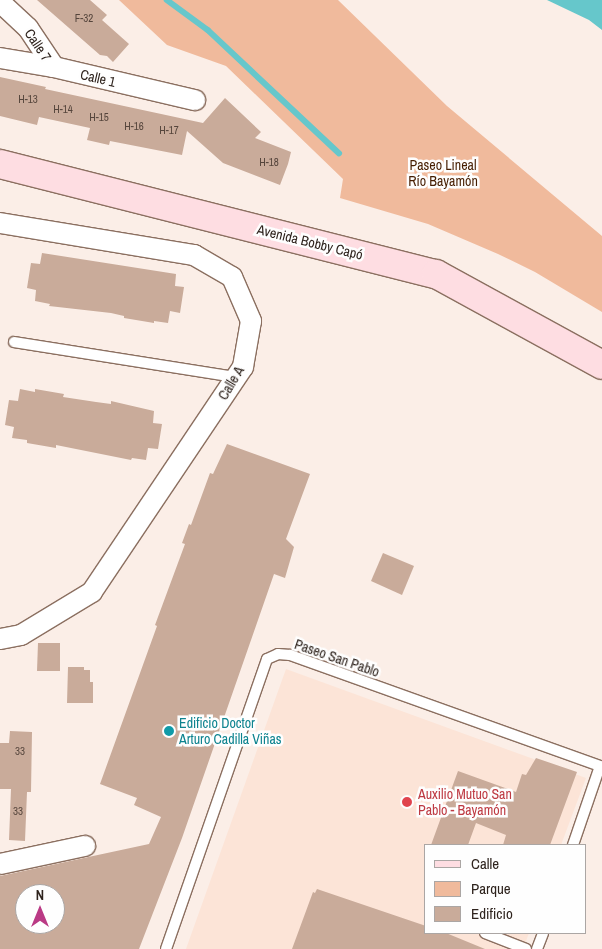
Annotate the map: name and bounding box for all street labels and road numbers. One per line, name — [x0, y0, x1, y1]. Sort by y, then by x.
street label: Calle 7 — [21, 25, 55, 65]
street label: Calle 1 — [79, 66, 117, 90]
street label: Avenida Bobby Capó — [255, 221, 365, 263]
street label: Calle A — [214, 363, 248, 403]
street label: Paseo San Pablo — [292, 636, 382, 680]

